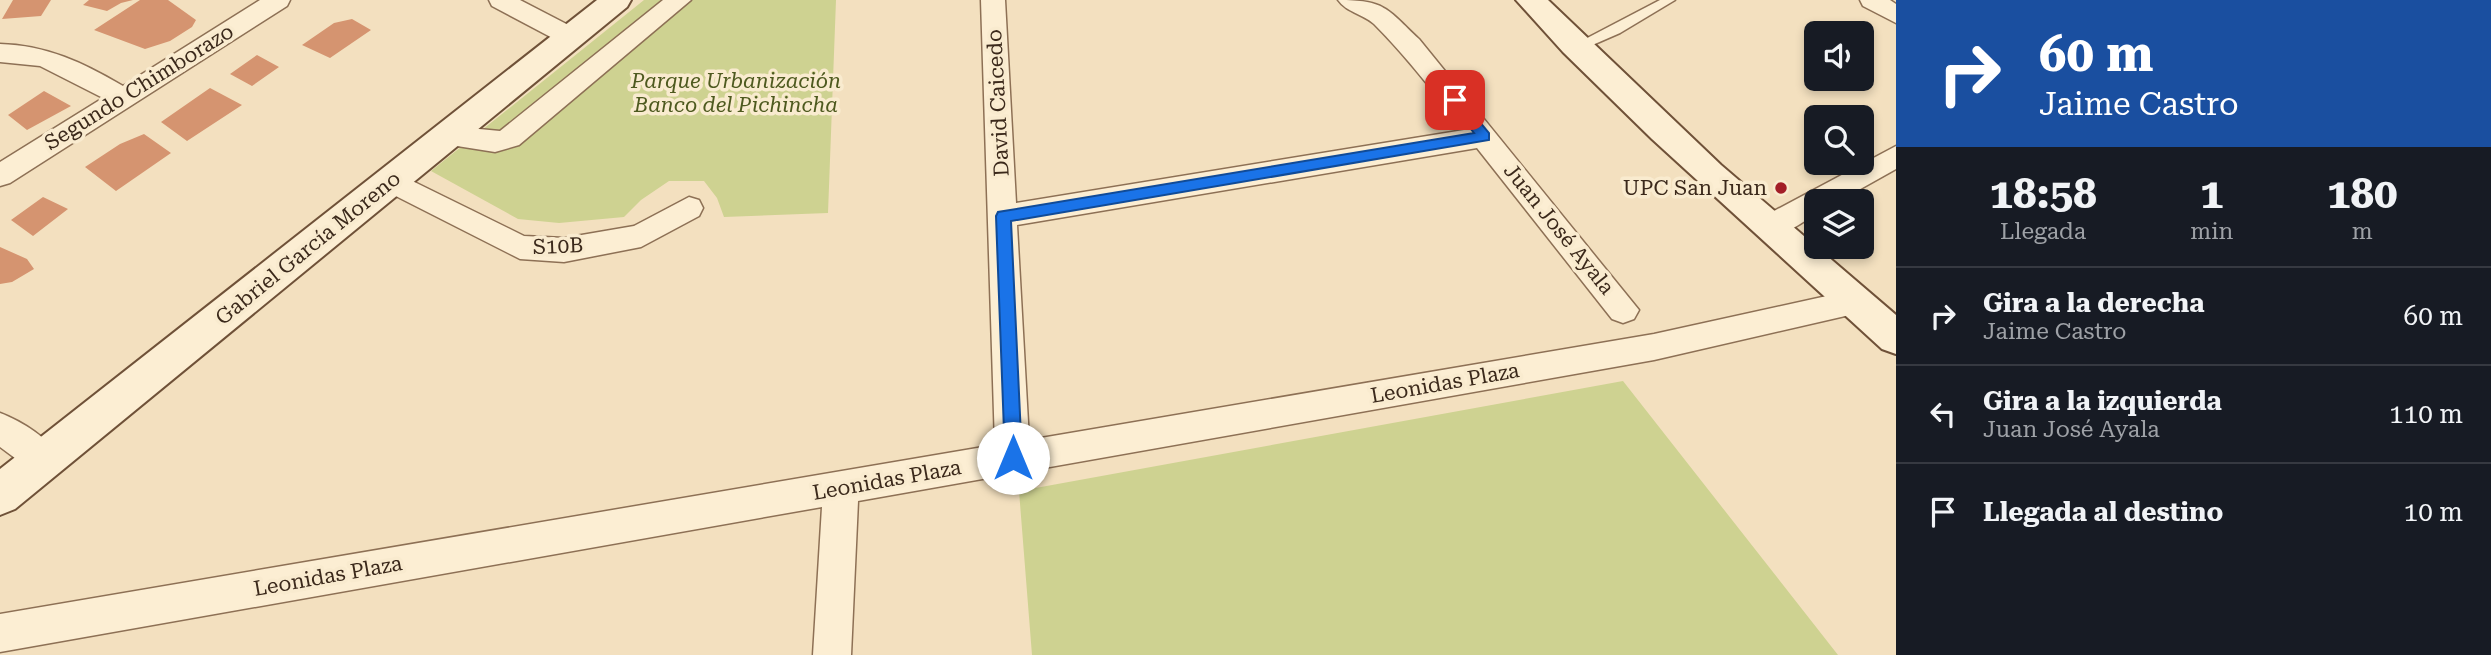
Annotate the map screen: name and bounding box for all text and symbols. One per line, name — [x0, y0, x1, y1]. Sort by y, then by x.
street label: Segundo Chimborazo — [40, 19, 238, 155]
map controls — [1804, 21, 1874, 259]
button: sound — [1804, 21, 1874, 91]
text: 60 m — [2039, 26, 2154, 83]
icon: right — [1924, 28, 2015, 119]
street label: David Caicedo — [982, 29, 1014, 177]
park label: Parque Urbanización Banco del Pichincha — [630, 69, 841, 117]
pin — [1425, 70, 1485, 130]
icon: arrive — [1436, 81, 1474, 119]
text: Jaime Castro — [2039, 85, 2239, 123]
button: search — [1804, 105, 1874, 175]
street label: Juan José Ayala — [1499, 159, 1619, 300]
street label: Gabriel García Moreno — [211, 166, 405, 330]
text: 18:58 — [1990, 169, 2097, 218]
text: 1 — [2200, 169, 2224, 218]
text: 180 — [2327, 169, 2397, 218]
place label: UPC San Juan — [1623, 176, 1767, 200]
marker: UPC San Juan — [1773, 180, 1789, 196]
button: layers — [1804, 189, 1874, 259]
text: Llegada — [2000, 218, 2086, 245]
text: min — [2190, 218, 2233, 245]
text: m — [2352, 218, 2373, 245]
street label: S10B — [532, 233, 584, 259]
text: Gira a la derecha — [1983, 288, 2204, 318]
icon: right — [1924, 297, 1962, 335]
text: 60 m — [2404, 301, 2463, 331]
text: Jaime Castro — [1983, 318, 2126, 345]
street label: Leonidas Plaza — [1369, 358, 1522, 408]
text: Gira a la izquierda — [1983, 386, 2222, 416]
icon: left — [1924, 395, 1962, 433]
text: 110 m — [2389, 399, 2463, 429]
text: Juan José Ayala — [1983, 416, 2160, 443]
position arrow — [976, 421, 1050, 495]
street label: Leonidas Plaza — [811, 455, 964, 505]
icon: arrive — [1924, 493, 1962, 531]
text: Llegada al destino — [1983, 497, 2223, 527]
text: 10 m — [2404, 497, 2463, 527]
street label: Leonidas Plaza — [252, 551, 405, 601]

